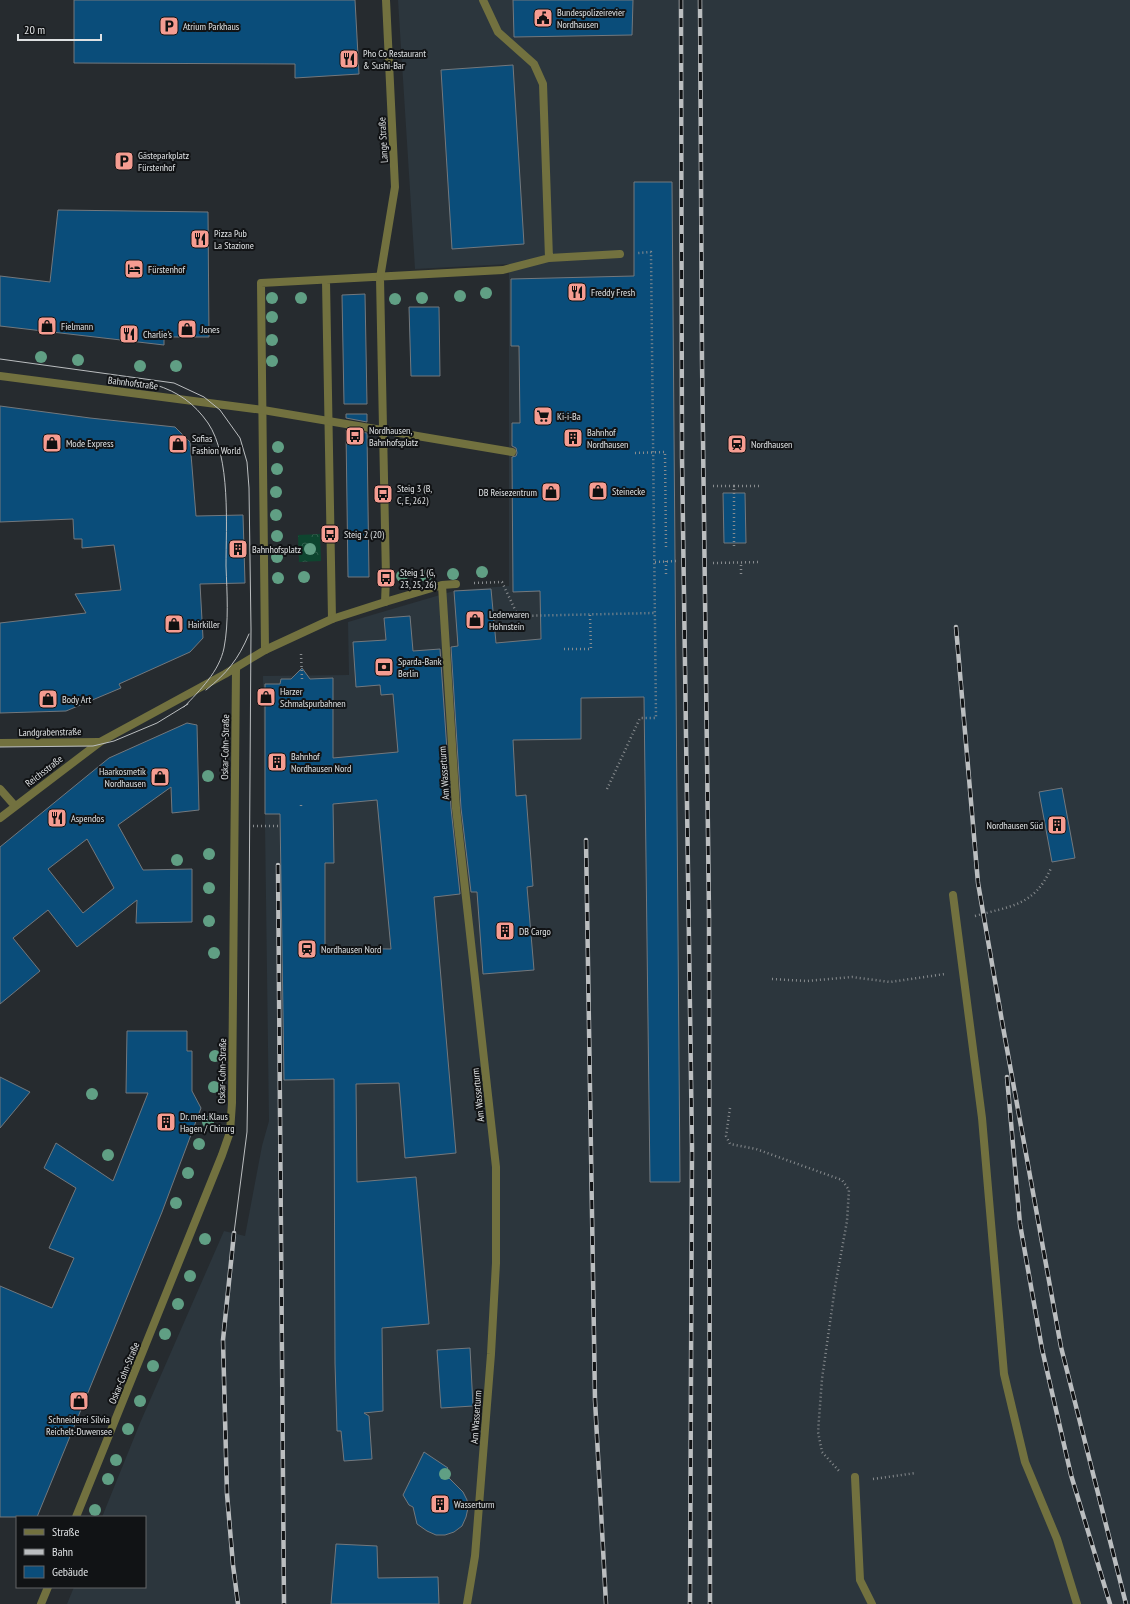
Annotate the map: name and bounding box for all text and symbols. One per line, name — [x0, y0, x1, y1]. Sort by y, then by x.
place label: Bundespolizeirevier Nordhausen — [557, 6, 625, 31]
public building icon: Bundespolizeirevier Nordhausen — [532, 7, 554, 29]
parking icon: Atrium Parkhaus — [158, 15, 180, 37]
scale bar — [18, 16, 101, 42]
place label: Atrium Parkhaus — [183, 20, 240, 33]
text: 20 m — [24, 22, 45, 37]
place label: Pho Co Restaurant & Sushi-Bar — [363, 47, 426, 72]
restaurant icon: Pho Co Restaurant & Sushi-Bar — [338, 48, 360, 70]
street label: Lange Straße — [375, 117, 391, 163]
place label: Gästeparkplatz Fürstenhof — [138, 149, 189, 174]
parking icon: Gästeparkplatz Fürstenhof — [113, 150, 135, 172]
place label: Pizza Pub La Stazione — [214, 227, 254, 252]
restaurant icon: Pizza Pub La Stazione — [189, 228, 211, 250]
hotel icon: Fürstenhof — [123, 258, 145, 280]
place label: Fürstenhof — [148, 263, 185, 276]
restaurant icon: Freddy Fresh — [566, 281, 588, 303]
place label: Freddy Fresh — [591, 286, 635, 299]
shop icon: Fielmann — [36, 315, 58, 337]
shop icon: Jones — [176, 318, 198, 340]
place label: Fielmann — [61, 320, 93, 333]
restaurant icon: Charlie's — [118, 323, 140, 345]
place label: Jones — [200, 323, 220, 336]
place label: Charlie's — [143, 328, 173, 341]
street label: Bahnhofstraße — [107, 373, 159, 393]
supermarket icon: Ki-i-Ba — [532, 405, 554, 427]
place label: Ki-i-Ba — [557, 410, 581, 423]
place label: Nordhausen, Bahnhofsplatz — [369, 424, 418, 449]
bus stop icon: Nordhausen, Bahnhofsplatz — [344, 425, 366, 447]
place label: Bahnhof Nordhausen — [587, 426, 628, 451]
building icon: Bahnhof Nordhausen — [562, 427, 584, 449]
shop icon: Mode Express — [41, 432, 63, 454]
place label: Sofias Fashion World — [192, 432, 241, 457]
shop icon: Sofias Fashion World — [167, 433, 189, 455]
station icon: Nordhausen — [726, 433, 748, 455]
place label: Mode Express — [66, 437, 114, 450]
place label: Nordhausen — [751, 438, 792, 451]
shop icon: Steinecke — [587, 480, 609, 502]
shop icon: DB Reisezentrum — [540, 481, 562, 503]
place label: Steig 3 (B, C, E, 262) — [397, 482, 432, 507]
bus stop icon: Steig 3 (B, C, E, 262) — [372, 483, 394, 505]
place label: Steinecke — [612, 485, 645, 498]
place label: DB Reisezentrum — [478, 486, 537, 499]
bus stop icon: Steig 2 (20) — [319, 523, 341, 545]
place label: Steig 2 (20) — [344, 528, 385, 541]
building icon: Bahnhofsplatz — [227, 538, 249, 560]
place label: Bahnhofsplatz — [252, 543, 301, 556]
place label: Steig 1 (G, 23, 25, 26) — [400, 566, 437, 591]
bus stop icon: Steig 1 (G, 23, 25, 26) — [375, 567, 397, 589]
place label: Lederwaren Hohnstein — [489, 608, 529, 633]
shop icon: Lederwaren Hohnstein — [464, 609, 486, 631]
shop icon: Hairkiller — [163, 613, 185, 635]
place label: Hairkiller — [188, 618, 220, 631]
place label: Sparda-Bank Berlin — [398, 655, 442, 680]
bank icon: Sparda-Bank Berlin — [373, 656, 395, 678]
place label: Harzer Schmalspurbahnen — [280, 685, 346, 710]
shop icon: Harzer Schmalspurbahnen — [255, 686, 277, 708]
shop icon: Body Art — [37, 688, 59, 710]
place label: Body Art — [62, 693, 91, 706]
street label: Oskar-Cohn-Straße — [218, 714, 232, 780]
street label: Landgrabenstraße — [19, 725, 81, 739]
street label: Am Wasserturm — [436, 746, 452, 800]
place label: Bahnhof Nordhausen Nord — [291, 750, 351, 775]
building icon: Bahnhof Nordhausen Nord — [266, 751, 288, 773]
street label: Reichsstraße — [23, 752, 65, 790]
place label: Haarkosmetik Nordhausen — [99, 765, 146, 790]
shop icon: Haarkosmetik Nordhausen — [149, 766, 171, 788]
restaurant icon: Aspendos — [46, 807, 68, 829]
place label: Aspendos — [71, 812, 105, 825]
building icon: Nordhausen Süd — [1046, 814, 1068, 836]
place label: Nordhausen Süd — [987, 819, 1043, 832]
building icon: DB Cargo — [494, 920, 516, 942]
place label: DB Cargo — [519, 925, 551, 938]
station icon: Nordhausen Nord — [296, 938, 318, 960]
place label: Nordhausen Nord — [321, 943, 381, 956]
street label: Oskar-Cohn-Straße — [215, 1038, 229, 1104]
street label: Am Wasserturm — [469, 1068, 487, 1122]
place label: Dr. med. Klaus Hagen / Chirurg — [180, 1110, 235, 1135]
building icon: Dr. med. Klaus Hagen / Chirurg — [155, 1111, 177, 1133]
street label: Oskar-Cohn-Straße — [106, 1340, 142, 1406]
shop icon: Schneiderei Silvia Reichelt-Duwensee — [68, 1390, 90, 1412]
street label: Am Wasserturm — [468, 1390, 484, 1444]
place label: Schneiderei Silvia Reichelt-Duwensee — [46, 1413, 112, 1438]
building icon: Wasserturm — [429, 1493, 451, 1515]
place label: Wasserturm — [454, 1498, 495, 1511]
legend — [16, 1516, 146, 1588]
text: Straße — [52, 1524, 79, 1539]
text: Bahn — [52, 1544, 73, 1559]
text: Gebäude — [52, 1564, 88, 1579]

